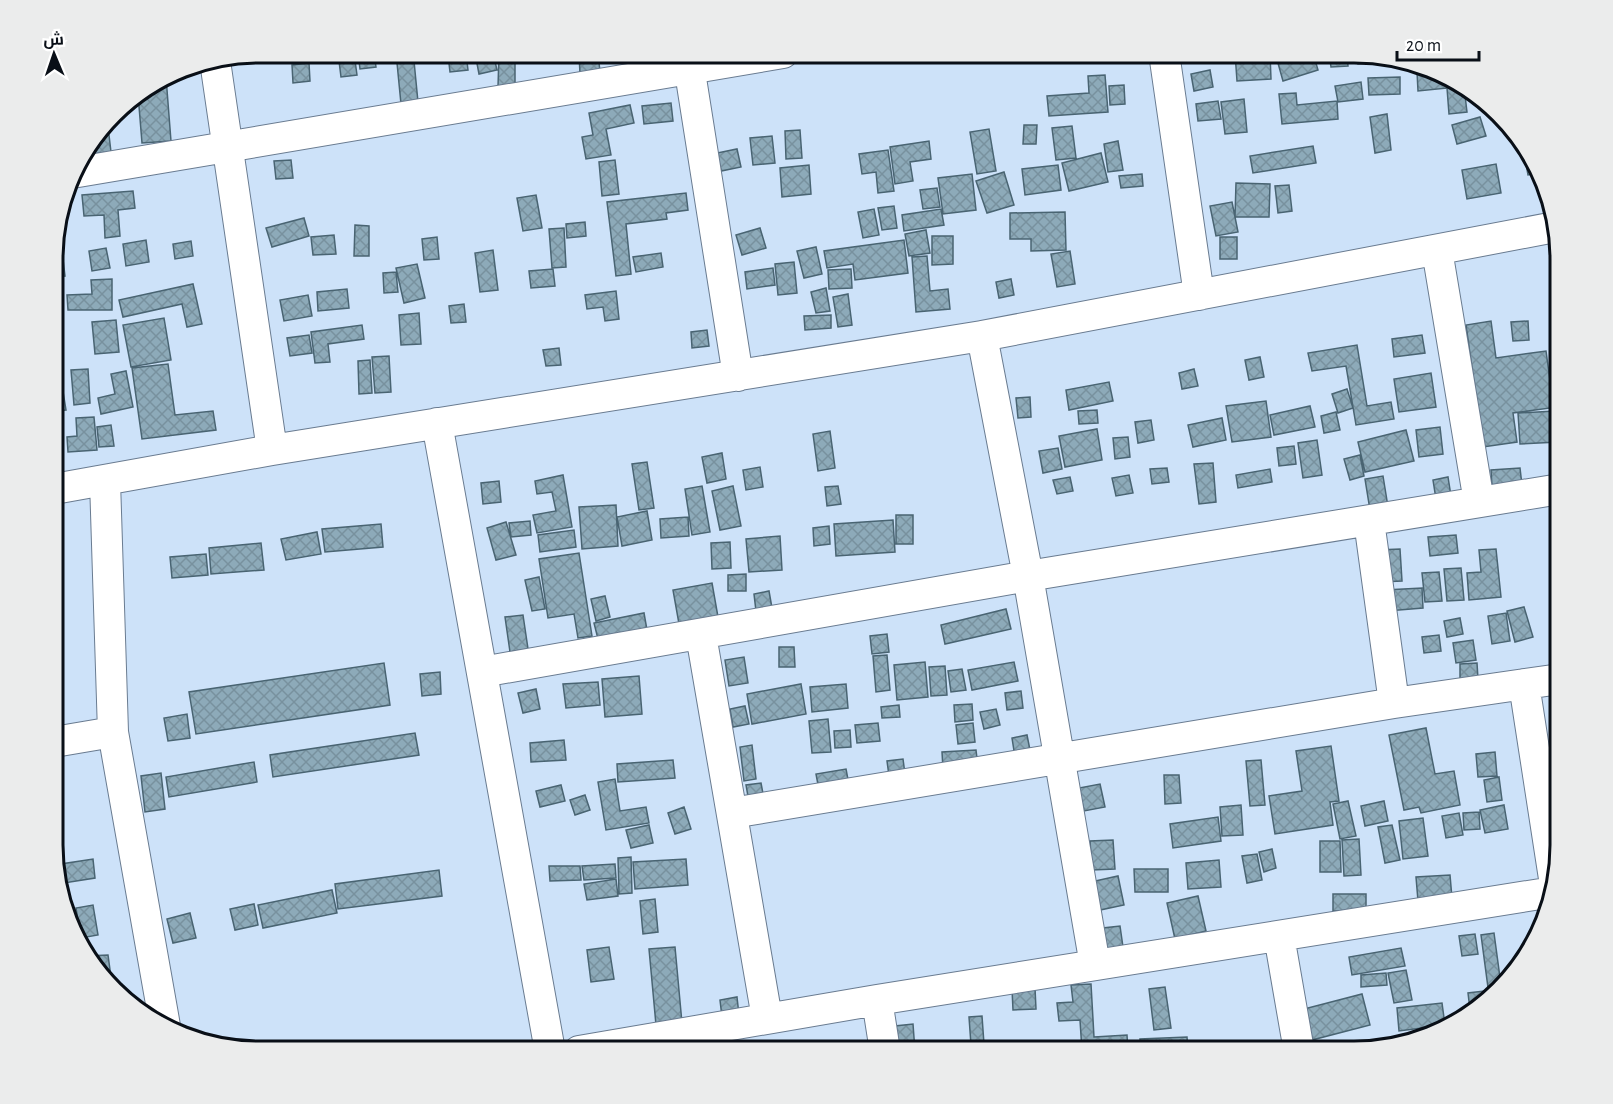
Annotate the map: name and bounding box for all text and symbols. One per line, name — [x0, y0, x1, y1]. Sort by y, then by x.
north arrow — [24, 24, 84, 84]
scale bar — [1397, 24, 1480, 62]
text: ش — [43, 31, 64, 49]
text: 20 m — [1406, 37, 1441, 55]

